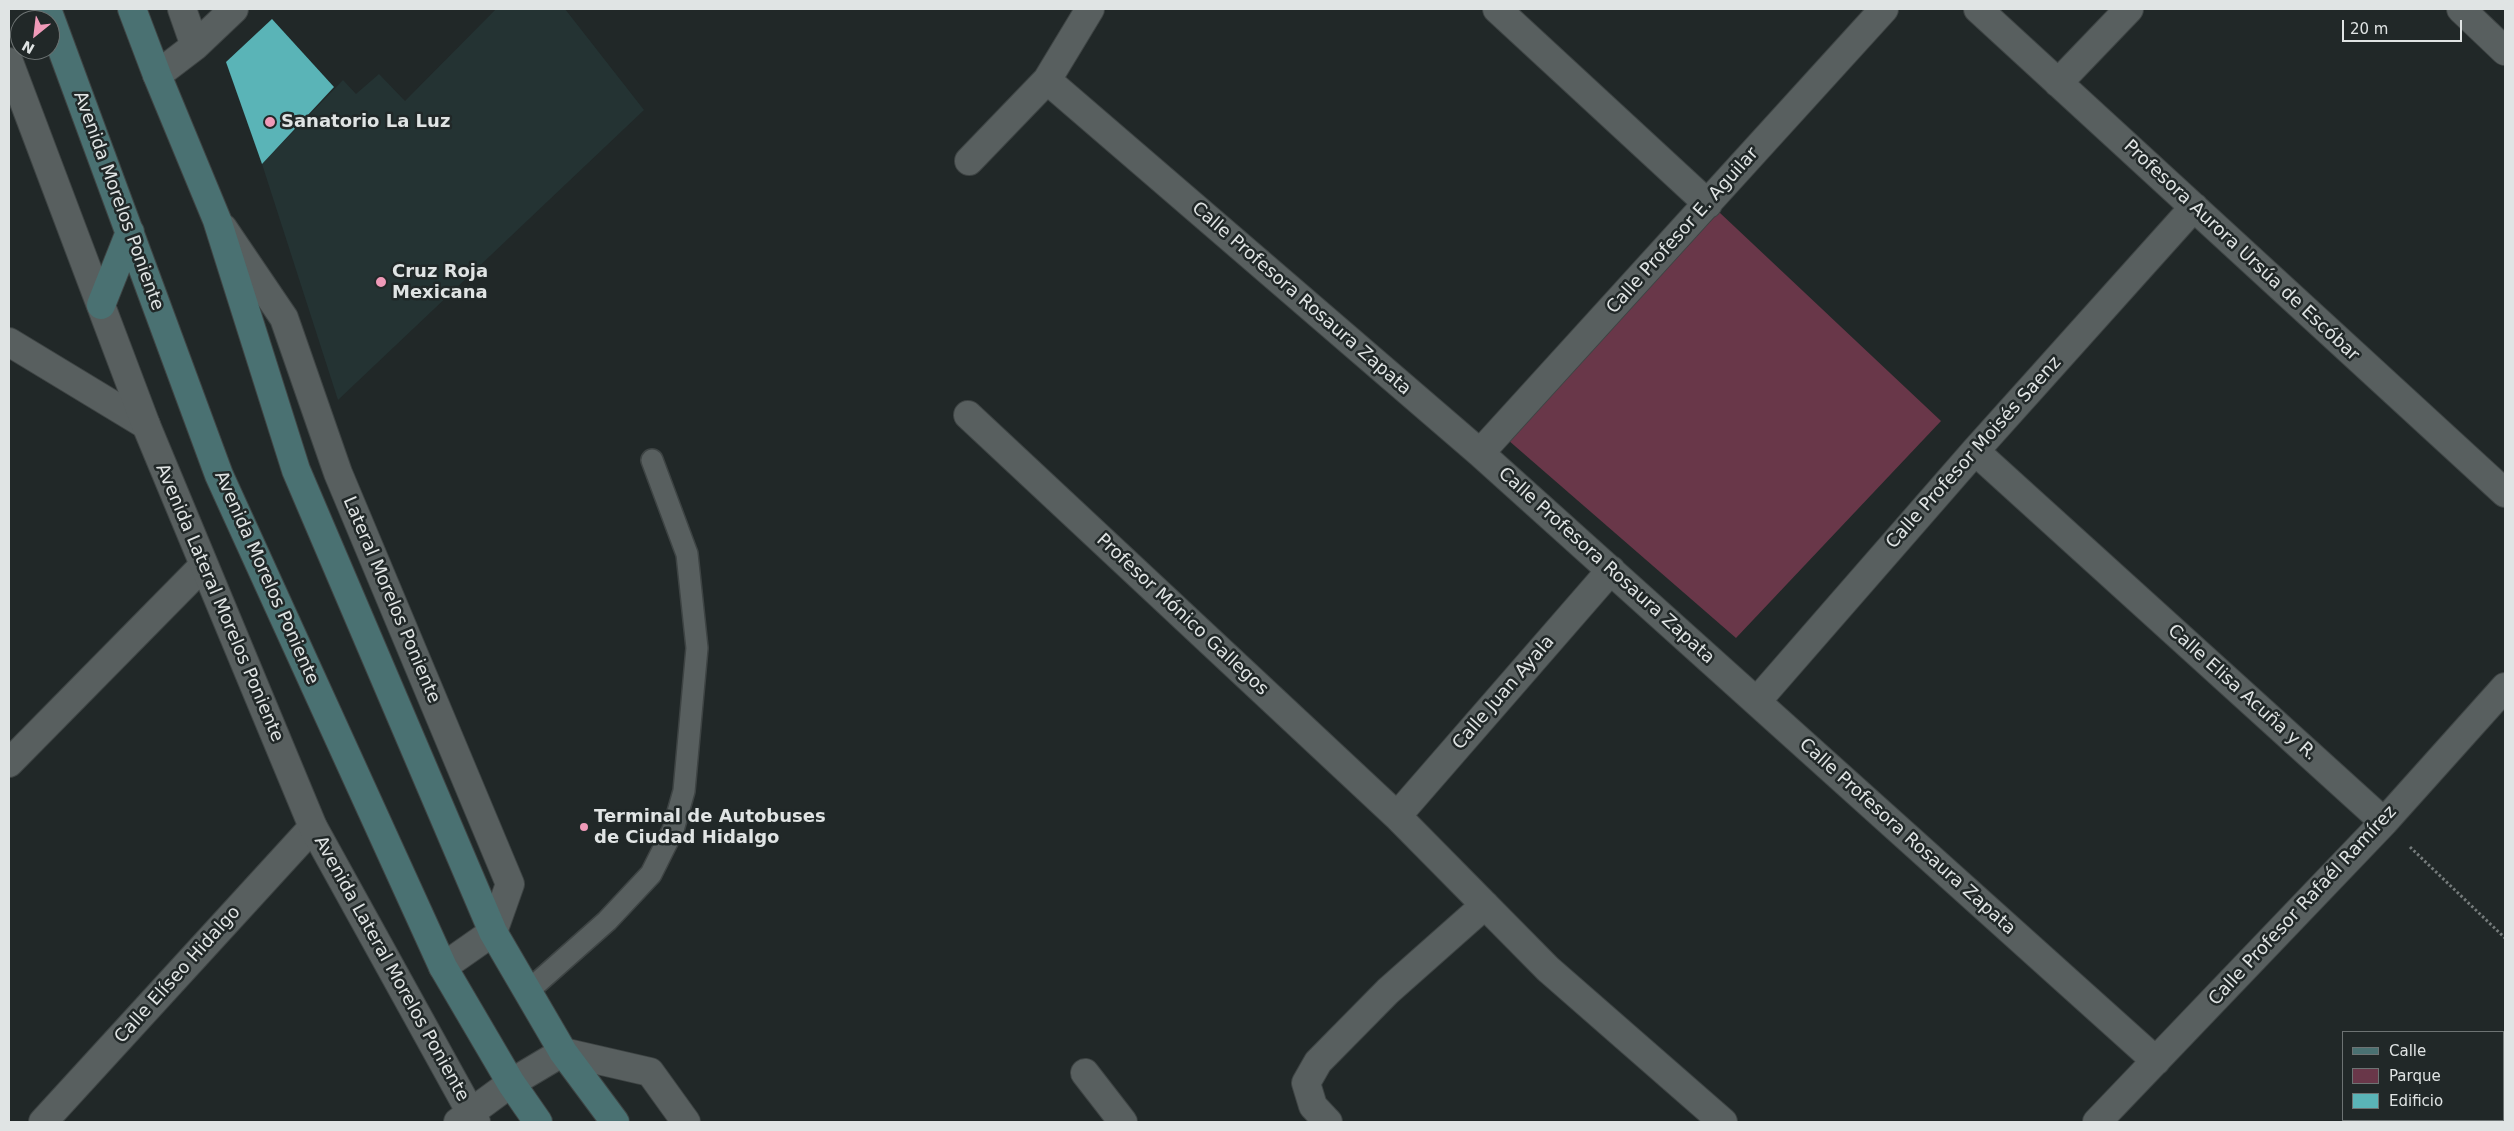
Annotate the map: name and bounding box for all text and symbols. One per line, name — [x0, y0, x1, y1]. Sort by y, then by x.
north arrow — [10, 10, 60, 60]
scale bar — [2344, 10, 2464, 42]
text: 20 m — [2350, 20, 2388, 38]
text: N — [19, 37, 37, 57]
street label: Avenida Morelos Poniente — [68, 89, 168, 313]
place label: Sanatorio La Luz — [281, 111, 450, 133]
marker: Sanatorio La Luz — [263, 115, 277, 129]
street label: Profesora Aurora Ursúa de Escóbar — [2119, 136, 2363, 366]
street label: Calle Profesor E. Aguilar — [1603, 143, 1763, 319]
street label: Calle Profesora Rosaura Zapata — [1187, 198, 1415, 400]
place label: Cruz Roja Mexicana — [392, 261, 488, 304]
marker: Cruz Roja Mexicana — [374, 275, 388, 289]
street label: Calle Profesor Moisés Saenz — [1882, 352, 2066, 554]
street label: Avenida Lateral Morelos Poniente — [150, 461, 288, 745]
street label: Calle Profesora Rosaura Zapata — [1493, 463, 1719, 669]
street label: Avenida Morelos Poniente — [209, 468, 323, 688]
street label: Lateral Morelos Poniente — [338, 493, 444, 707]
street label: Profesor Mónico Gallegos — [1092, 530, 1272, 700]
street label: Calle Elisa Acuña y R. — [2163, 620, 2321, 766]
street label: Calle Juan Ayala — [1449, 632, 1559, 754]
street label: Calle Profesora Rosaura Zapata — [1794, 734, 2020, 940]
street label: Calle Profesor Rafaél Ramírez — [2205, 802, 2401, 1010]
place label: Terminal de Autobuses de Ciudad Hidalgo — [594, 806, 826, 849]
marker: Terminal de Autobuses de Ciudad Hidalgo — [578, 821, 590, 833]
street label: Avenida Lateral Morelos Poniente — [309, 833, 473, 1105]
street label: Calle Elíseo Hidalgo — [111, 902, 245, 1048]
legend — [2342, 1031, 2504, 1121]
text: Calle — [2389, 1042, 2426, 1060]
text: Parque — [2389, 1067, 2441, 1085]
text: Edificio — [2389, 1092, 2443, 1110]

